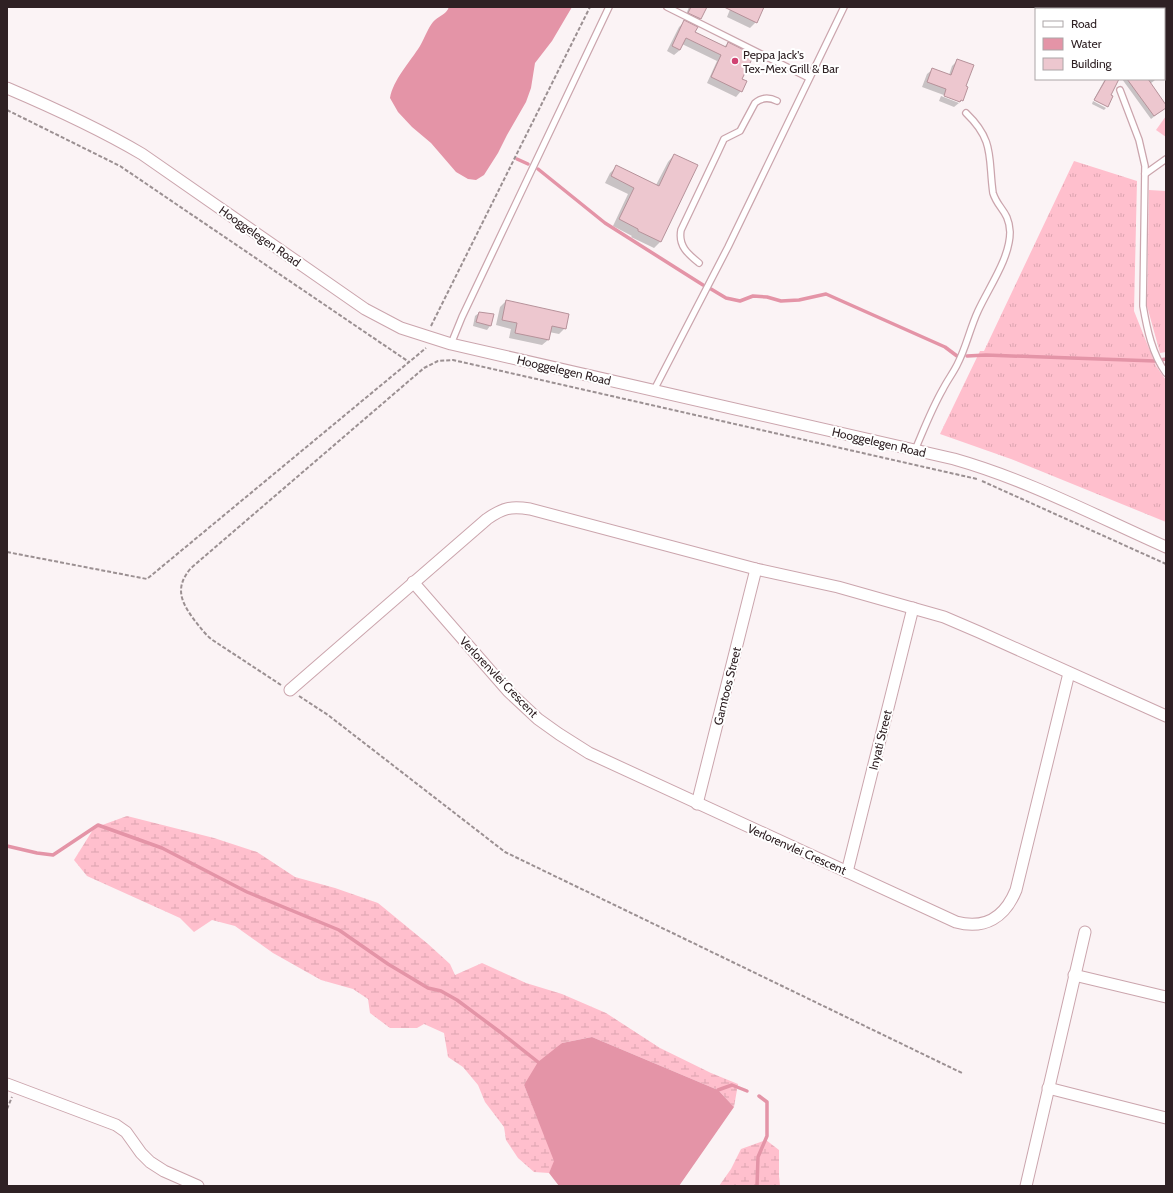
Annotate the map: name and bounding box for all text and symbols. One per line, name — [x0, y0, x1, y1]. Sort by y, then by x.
legend — [1035, 8, 1165, 80]
text: Road — [1071, 16, 1097, 31]
text: Water — [1071, 36, 1102, 51]
place label: Peppa Jack's Tex-Mex Grill & Bar — [743, 47, 839, 76]
marker: Peppa Jack's Tex-Mex Grill & Bar — [730, 56, 740, 66]
text: Building — [1071, 56, 1113, 71]
street label: Hooggelegen Road — [216, 202, 304, 270]
street label: Hooggelegen Road — [516, 352, 612, 388]
street label: Hooggelegen Road — [831, 424, 927, 460]
street label: Verlorenvlei Crescent — [457, 633, 541, 721]
street label: Gamtoos Street — [710, 645, 744, 727]
street label: Inyati Street — [865, 708, 895, 772]
street label: Verlorenvlei Crescent — [745, 820, 849, 878]

